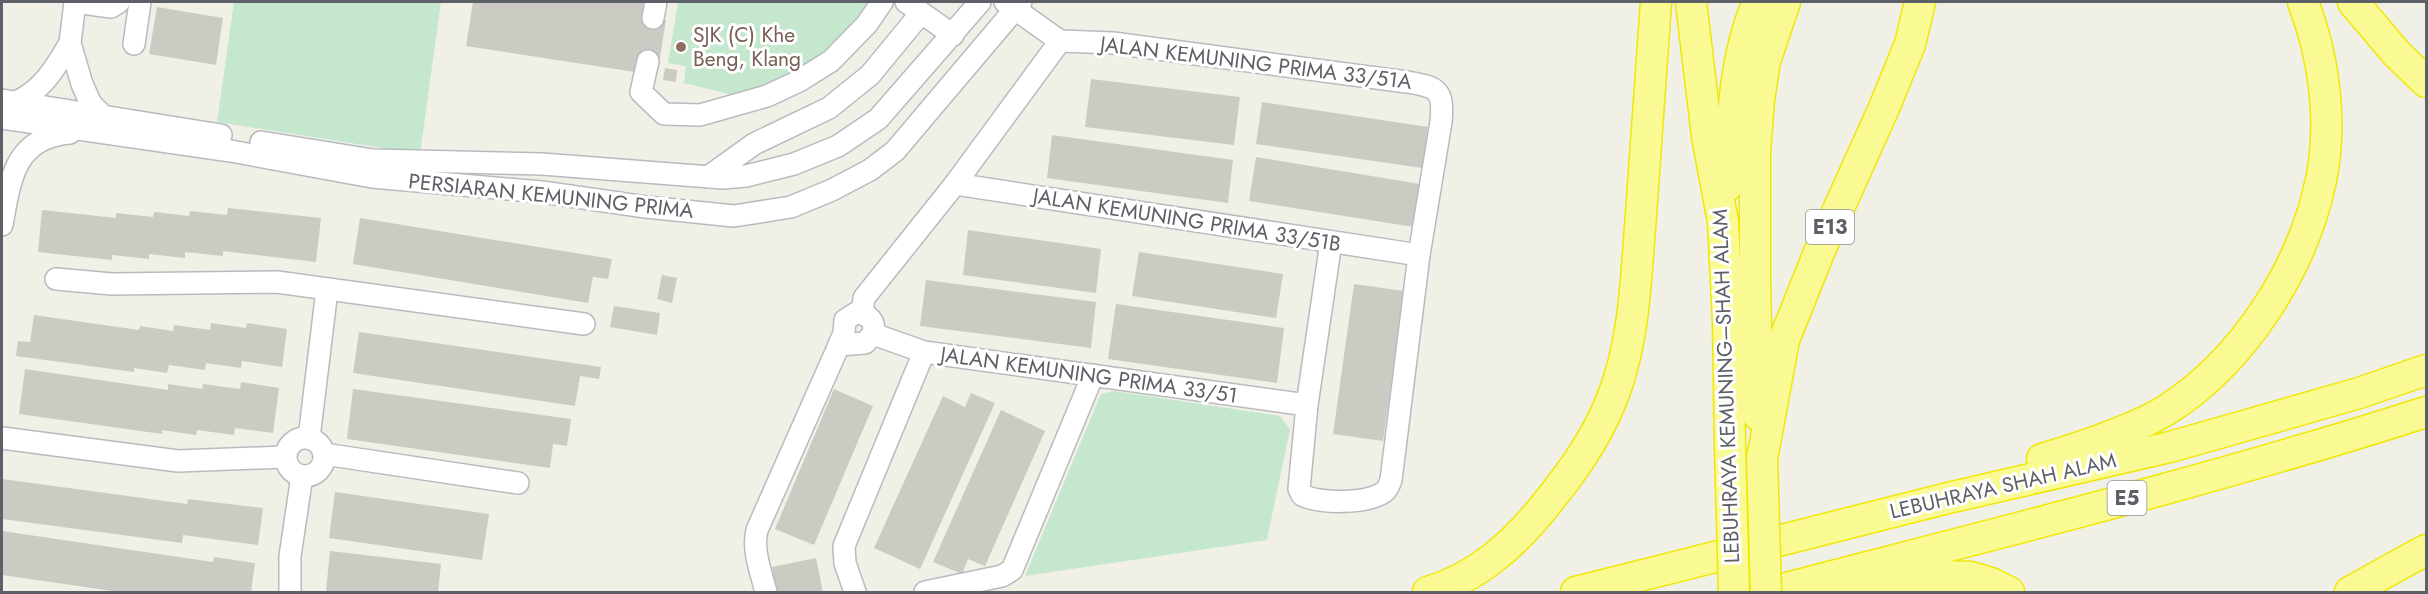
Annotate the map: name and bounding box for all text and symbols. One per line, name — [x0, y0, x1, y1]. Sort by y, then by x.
place label: SJK (C) Khe Beng, Klang — [693, 20, 801, 74]
street label: JALAN KEMUNING PRIMA 33/51A — [1096, 29, 1414, 97]
marker: SJK (C) Khe Beng, Klang — [674, 40, 688, 54]
street label: PERSIARAN KEMUNING PRIMA — [407, 166, 695, 226]
street label: JALAN KEMUNING PRIMA 33/51B — [1028, 180, 1343, 259]
street label: LEBUHRAYA KEMUNING–SHAH ALAM — [1705, 208, 1747, 564]
road number: E13 — [1806, 210, 1854, 244]
street label: JALAN KEMUNING PRIMA 33/51 — [936, 339, 1239, 411]
street label: LEBUHRAYA SHAH ALAM — [1887, 445, 2119, 527]
road number: E5 — [2108, 481, 2146, 515]

